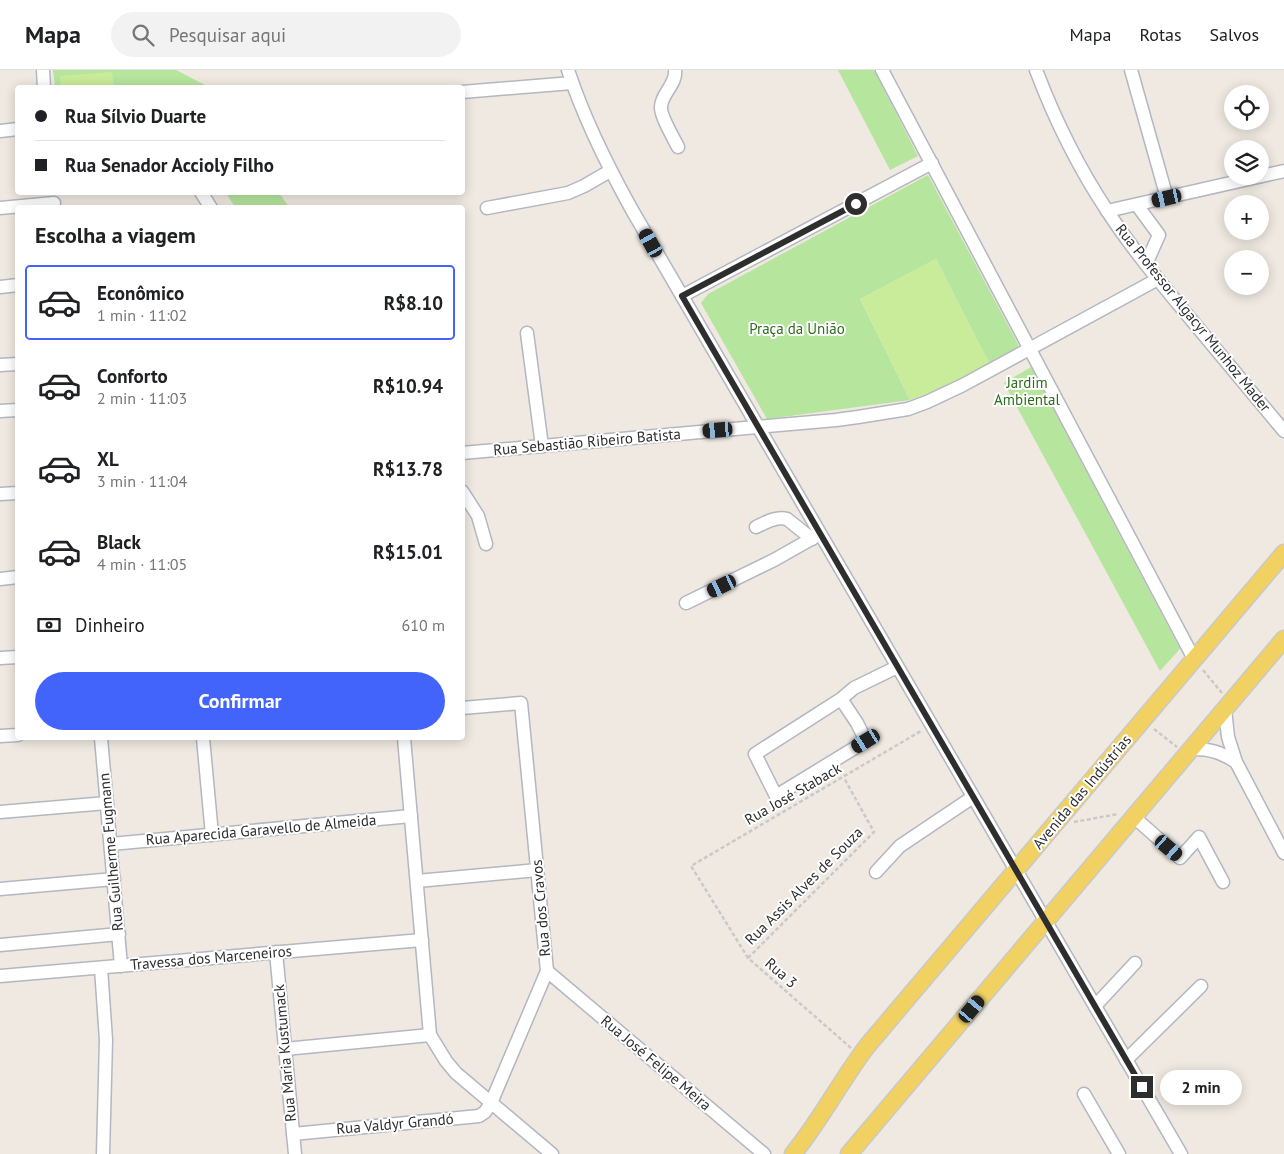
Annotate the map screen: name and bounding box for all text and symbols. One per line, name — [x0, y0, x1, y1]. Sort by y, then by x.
search box — [111, 12, 461, 57]
text: Mapa — [25, 19, 81, 50]
icon: search — [129, 21, 157, 49]
text: Pesquisar aqui — [169, 23, 286, 47]
text: Mapa — [1070, 23, 1111, 46]
text: Rotas — [1139, 23, 1182, 46]
text: Salvos — [1210, 23, 1259, 46]
map controls — [1224, 85, 1269, 295]
button: locate — [1224, 85, 1269, 130]
text: Rua Sílvio Duarte — [65, 104, 206, 128]
button: layers — [1224, 140, 1269, 185]
text: Rua Senador Accioly Filho — [65, 153, 274, 177]
car — [1150, 187, 1183, 209]
route start — [845, 193, 867, 215]
button: + — [1224, 195, 1269, 240]
street label: Rua Professor Algacyr Munhoz Mader — [1112, 220, 1275, 416]
text: Escolha a viagem — [35, 221, 196, 249]
car — [637, 226, 664, 260]
button: − — [1224, 250, 1269, 295]
icon: car — [37, 280, 82, 325]
text: Econômico — [97, 281, 184, 305]
text: R$8.10 — [384, 291, 443, 315]
text: 1 min · 11:02 — [97, 305, 187, 325]
park label: Praça da União — [749, 319, 845, 338]
icon: car — [37, 363, 82, 408]
text: Conforto — [97, 364, 168, 388]
park label: Jardim Ambiental — [994, 373, 1061, 409]
text: R$10.94 — [373, 374, 443, 398]
text: 2 min · 11:03 — [97, 388, 187, 408]
car — [702, 421, 733, 439]
street label: Rua Sebastião Ribeiro Batista — [492, 424, 682, 459]
icon: car — [37, 446, 82, 491]
text: XL — [97, 447, 119, 471]
text: R$13.78 — [373, 457, 443, 481]
text: 3 min · 11:04 — [97, 471, 187, 491]
icon: car — [37, 529, 82, 574]
text: Black — [97, 530, 141, 554]
text: R$15.01 — [373, 540, 443, 564]
text: 4 min · 11:05 — [97, 554, 187, 574]
car — [705, 573, 738, 599]
icon: cash — [35, 611, 63, 639]
text: Dinheiro — [75, 613, 145, 637]
text: 610 m — [402, 615, 445, 635]
button: Confirmar — [35, 672, 445, 730]
car — [849, 727, 882, 755]
street label: Avenida das Indústrias — [1028, 731, 1135, 853]
street label: Rua José Staback — [741, 758, 845, 829]
street label: Rua Guilherme Fugmann — [94, 772, 127, 932]
street label: Rua Aparecida Garavello de Almeida — [145, 810, 377, 849]
street label: Rua Assis Alves de Souza — [741, 823, 867, 949]
car — [1152, 832, 1185, 864]
street label: Rua dos Cravos — [527, 859, 554, 957]
street label: Travessa dos Marceneiros — [129, 941, 293, 974]
street label: Rua 3 — [761, 953, 801, 992]
street label: Rua Maria Kustumack — [269, 983, 300, 1123]
car — [956, 993, 987, 1025]
street label: Rua José Felipe Meira — [597, 1011, 715, 1114]
callout: 2 min — [1160, 1070, 1242, 1104]
route end — [1131, 1076, 1153, 1098]
text: 2 min — [1181, 1077, 1221, 1097]
street label: Rua Valdyr Grandó — [336, 1109, 454, 1138]

